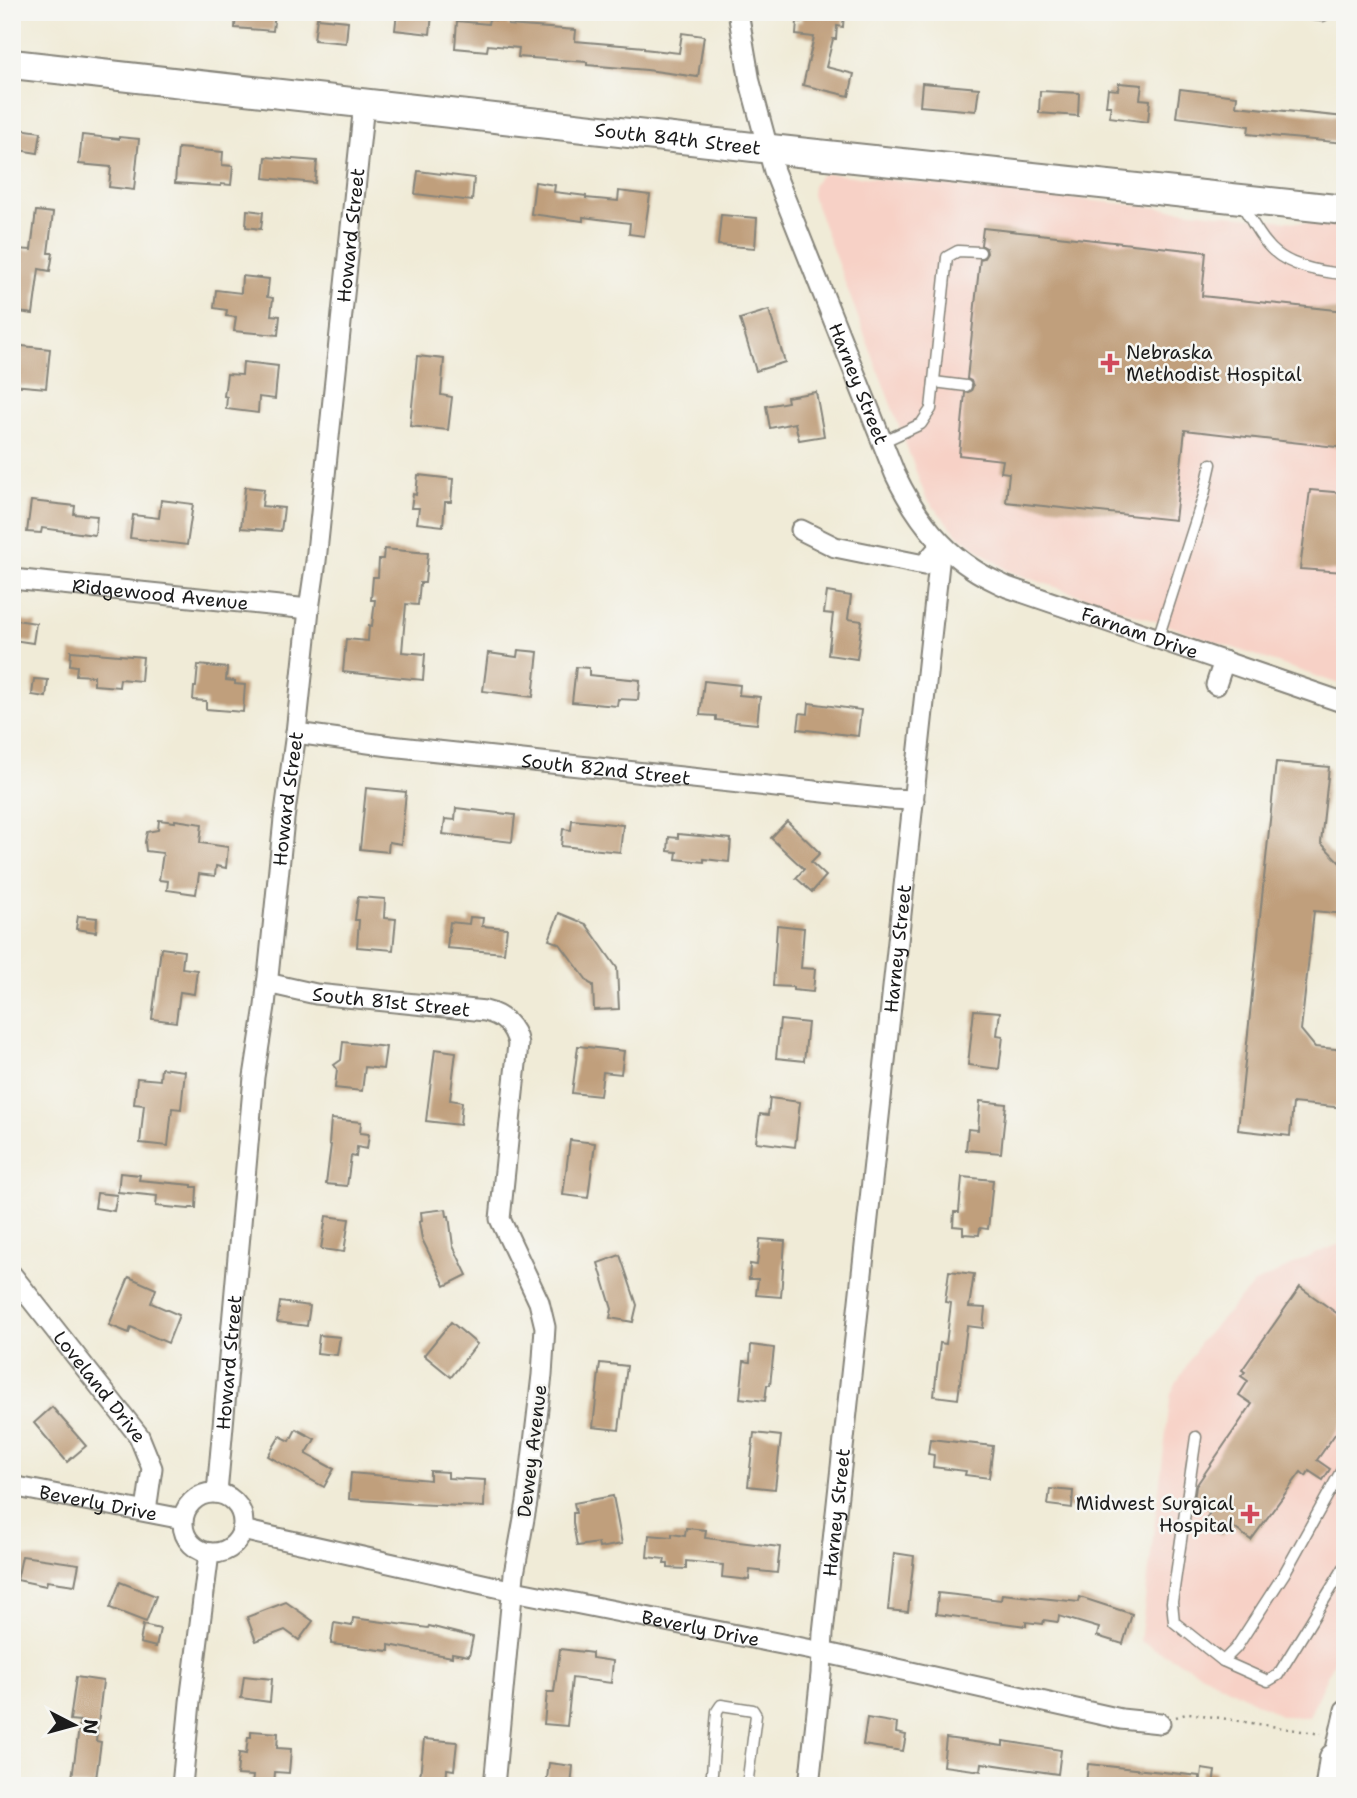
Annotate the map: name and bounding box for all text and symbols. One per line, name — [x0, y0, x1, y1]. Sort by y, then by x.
street label: South 84th Street — [593, 117, 762, 160]
street label: Howard Street — [331, 167, 370, 304]
street label: Harney Street — [823, 319, 894, 448]
place label: Nebraska Methodist Hospital — [1126, 340, 1302, 387]
marker: Nebraska Methodist Hospital — [1100, 353, 1120, 373]
street label: Ridgewood Avenue — [71, 573, 250, 615]
street label: Farnam Drive — [1078, 601, 1202, 664]
street label: Howard Street — [267, 730, 309, 867]
street label: South 82nd Street — [520, 747, 692, 790]
street label: Harney Street — [878, 883, 917, 1014]
street label: South 81st Street — [311, 981, 472, 1022]
street label: Howard Street — [210, 1294, 247, 1431]
street label: Loveland Drive — [48, 1325, 152, 1448]
street label: Dewey Avenue — [511, 1383, 553, 1519]
street label: Harney Street — [817, 1447, 855, 1578]
street label: Beverly Drive — [37, 1479, 160, 1526]
place label: Midwest Surgical Hospital — [1076, 1491, 1234, 1538]
marker: Midwest Surgical Hospital — [1240, 1504, 1260, 1524]
street label: Beverly Drive — [640, 1604, 762, 1652]
north arrow — [38, 1689, 108, 1759]
text: N — [77, 1718, 104, 1736]

